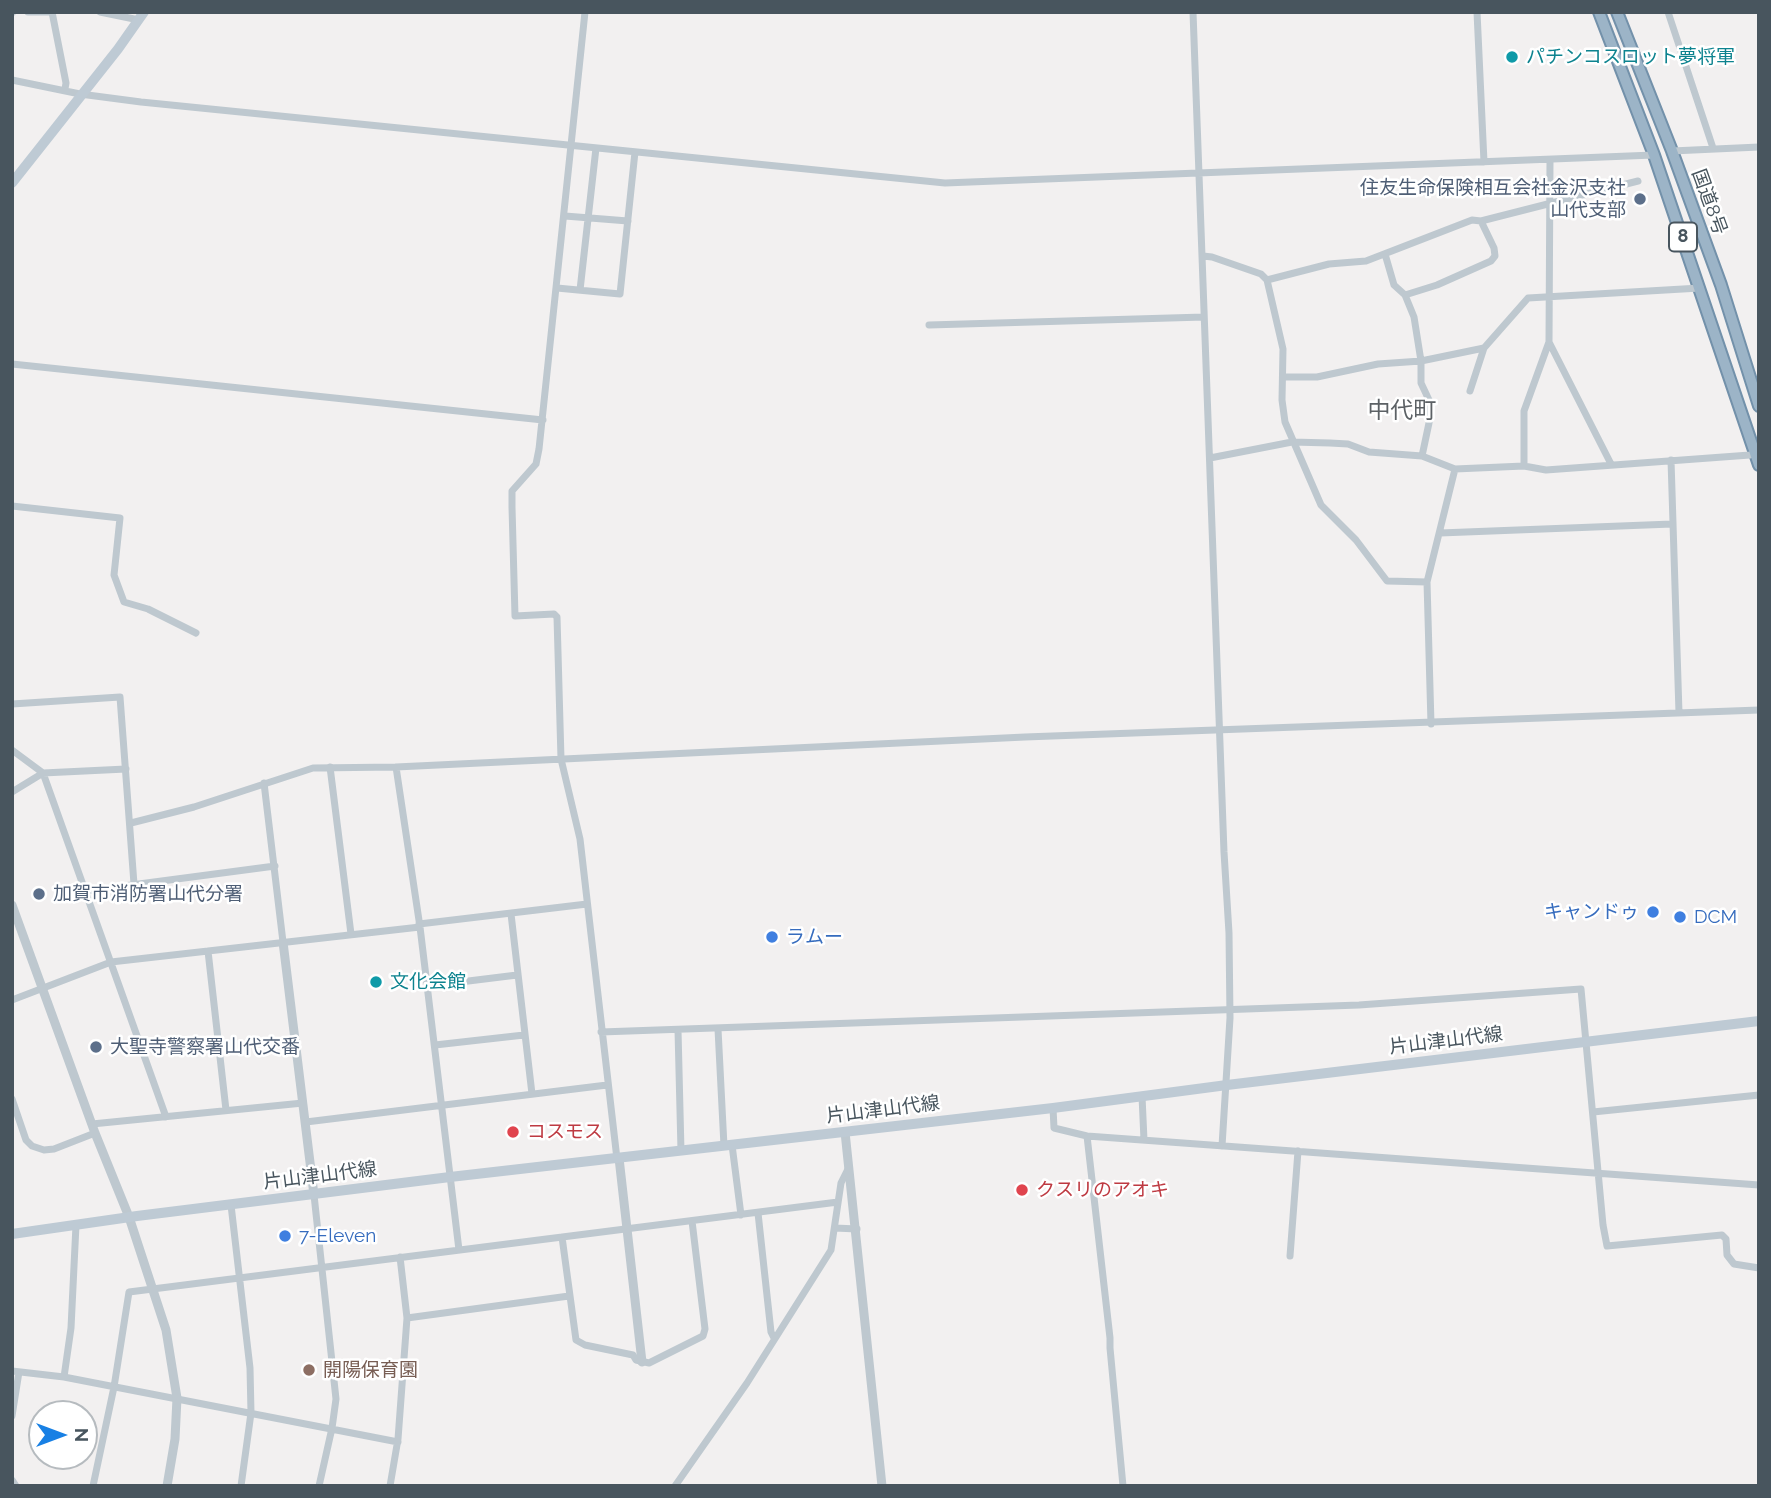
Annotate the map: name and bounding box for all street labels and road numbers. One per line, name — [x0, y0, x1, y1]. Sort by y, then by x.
street label: 国道8号 — [1687, 166, 1731, 238]
road number: 8 — [1669, 222, 1697, 251]
street label: 片山津山代線 — [1388, 1023, 1504, 1059]
street label: 片山津山代線 — [825, 1092, 941, 1128]
street label: 片山津山代線 — [262, 1158, 378, 1194]

